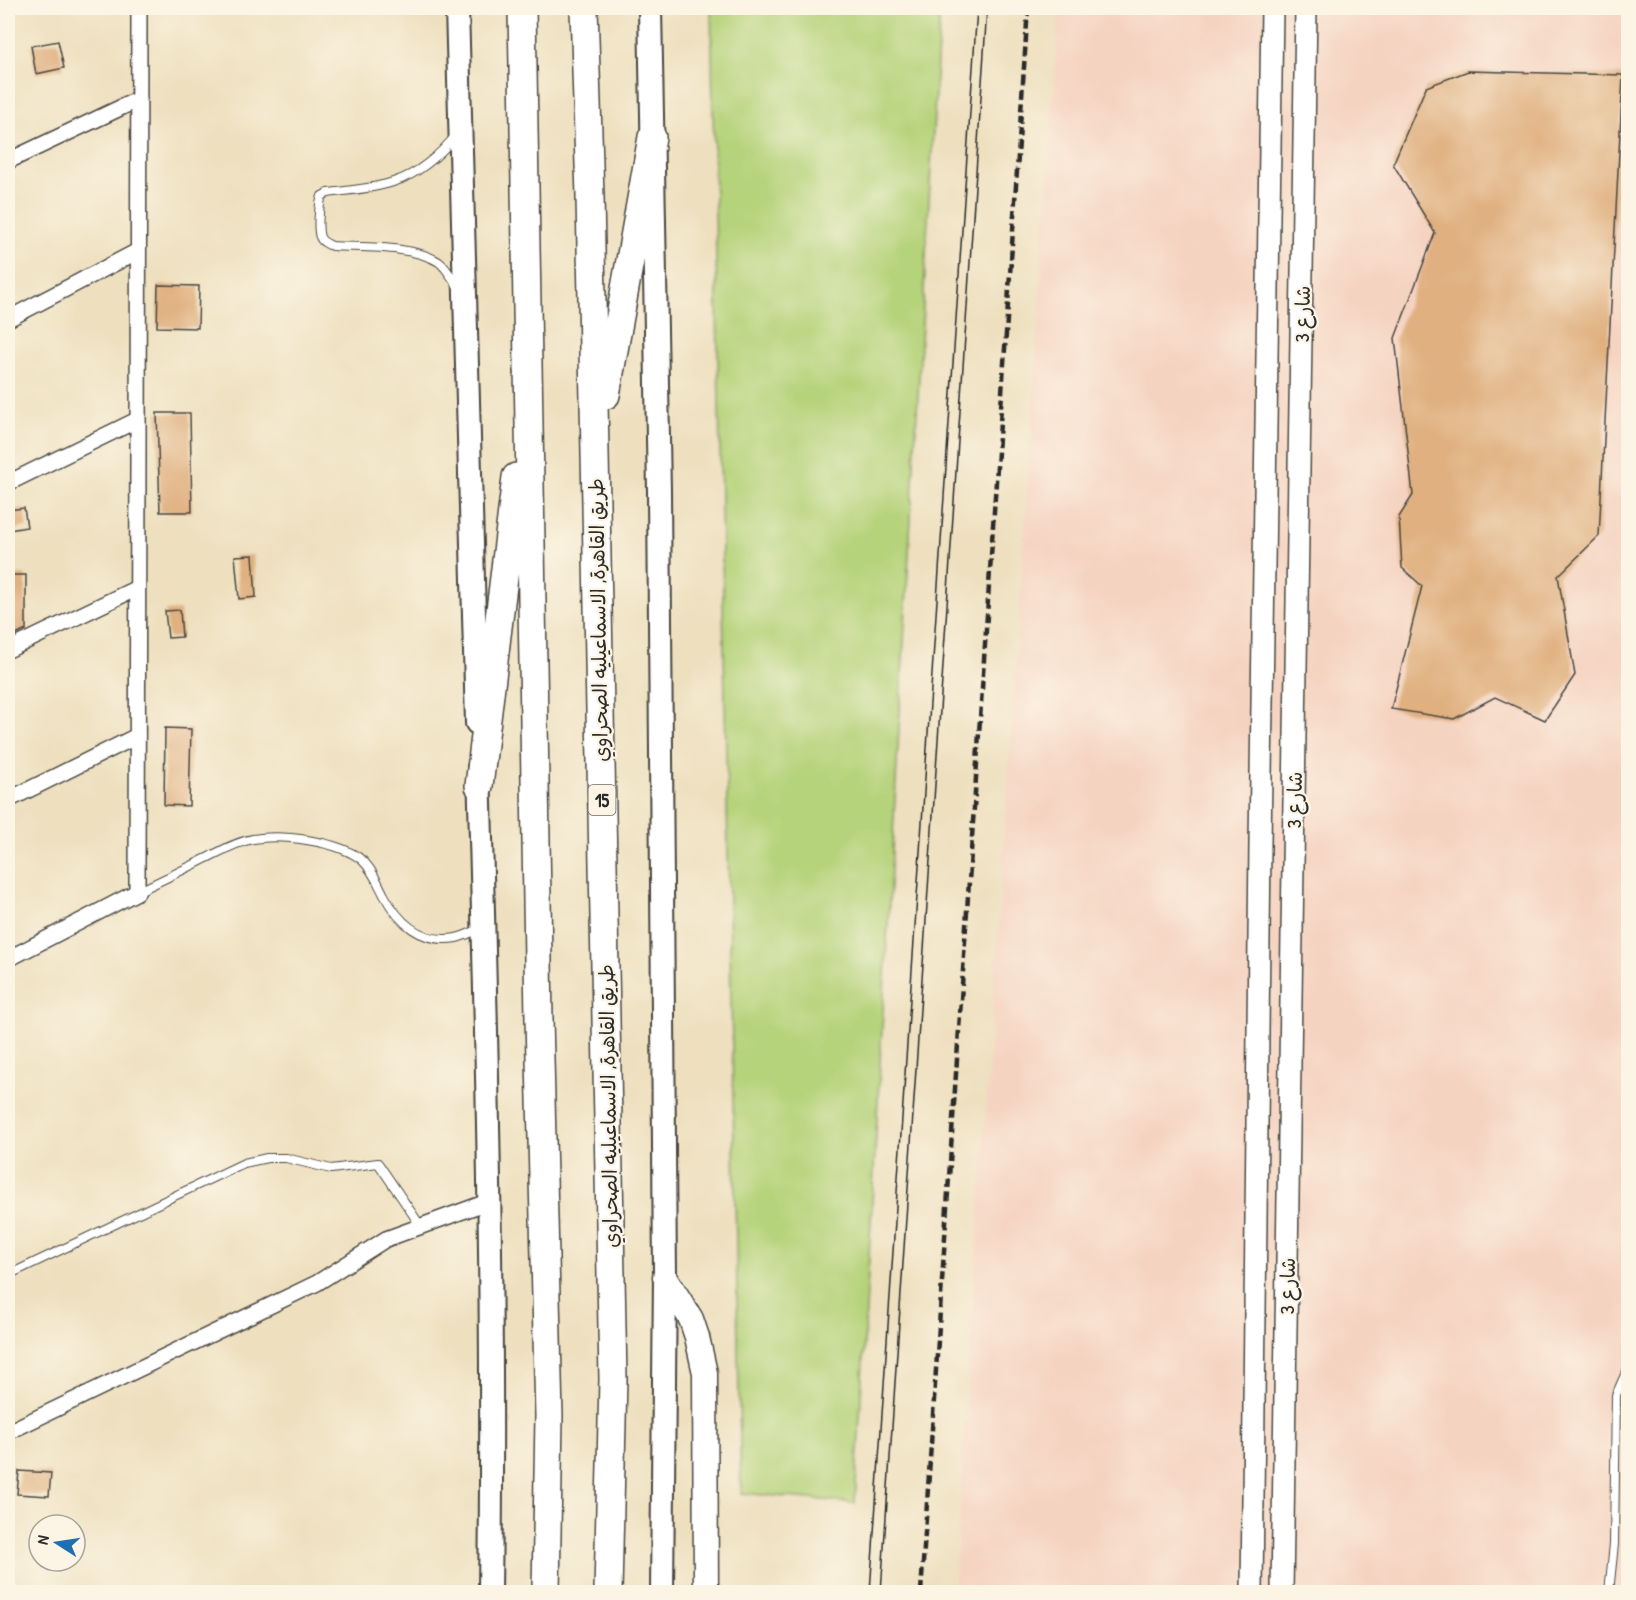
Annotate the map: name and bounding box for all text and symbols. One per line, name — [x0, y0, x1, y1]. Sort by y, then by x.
street label: شارع 3 — [1288, 285, 1317, 343]
street label: طريق القاهرة, الاسماعيليه الصحراوي — [582, 478, 616, 762]
street label: شارع 3 — [1280, 771, 1309, 829]
road number: 15 — [588, 785, 616, 815]
street label: طريق القاهرة, الاسماعيليه الصحراوي — [592, 964, 626, 1248]
street label: شارع 3 — [1273, 1257, 1302, 1315]
north arrow — [27, 1513, 87, 1573]
text: N — [31, 1533, 54, 1546]

